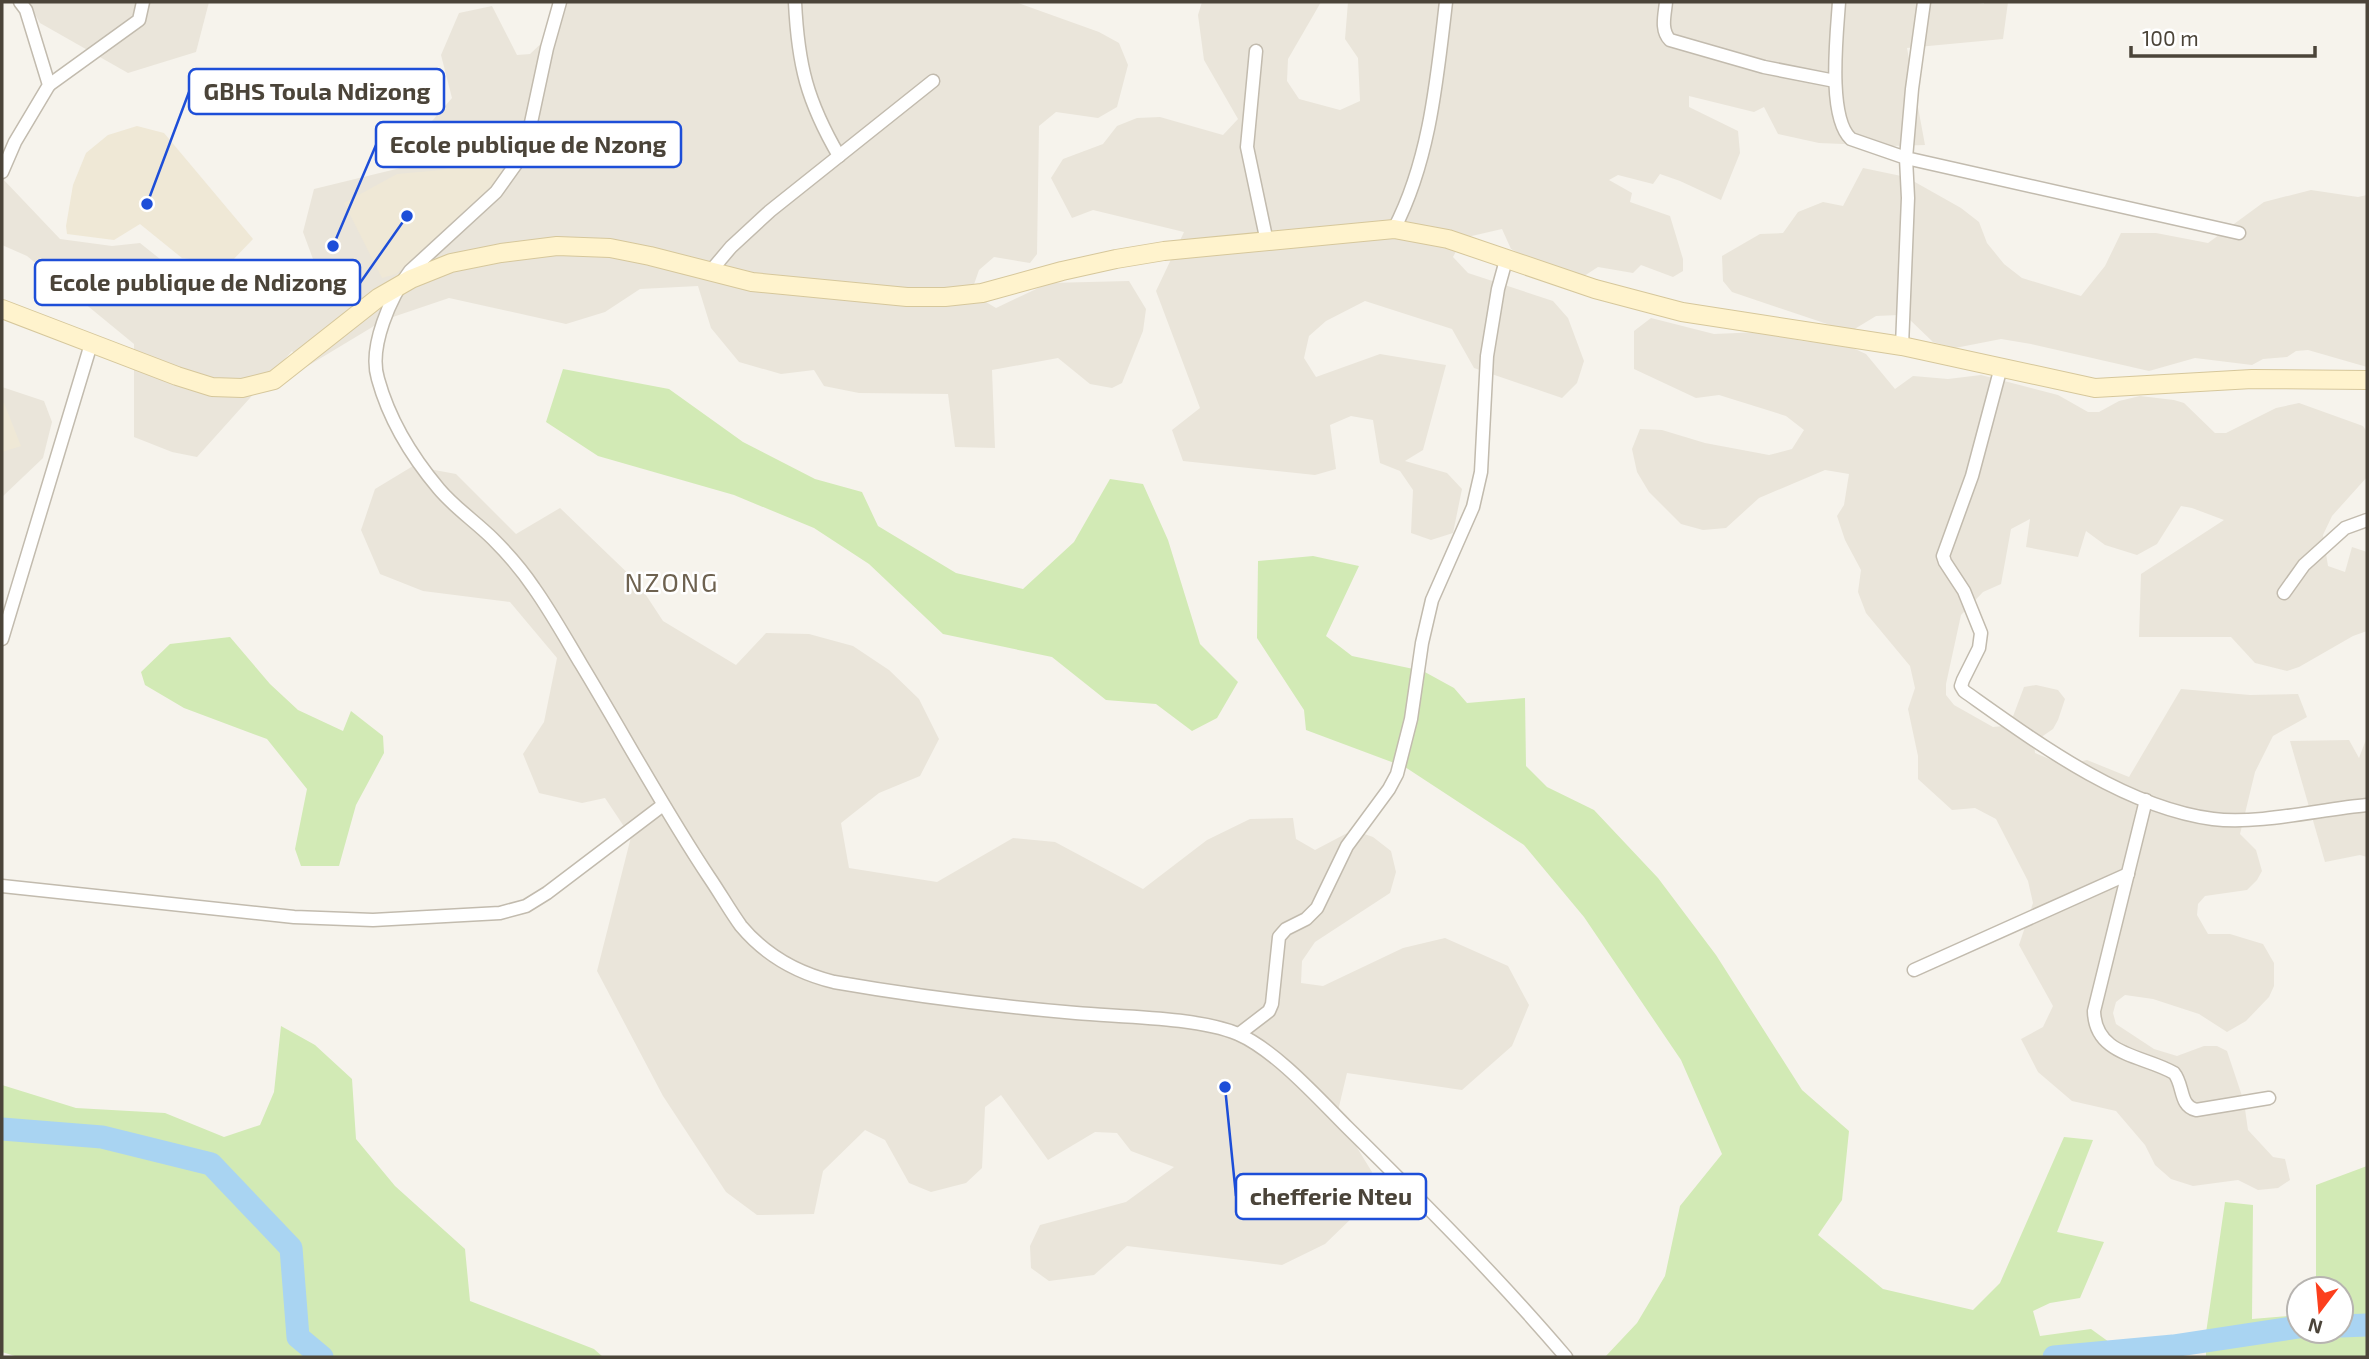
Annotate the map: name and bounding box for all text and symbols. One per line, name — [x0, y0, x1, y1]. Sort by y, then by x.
scale bar — [2131, 14, 2315, 58]
text: 100 m — [2142, 25, 2199, 50]
callout: GBHS Toula Ndizong — [189, 69, 444, 114]
text: GBHS Toula Ndizong — [204, 76, 430, 105]
callout: Ecole publique de Nzong — [376, 122, 681, 167]
text: Ecole publique de Nzong — [390, 129, 666, 158]
callout: Ecole publique de Ndizong — [35, 260, 360, 305]
text: Ecole publique de Ndizong — [49, 267, 347, 296]
district label: NZONG — [625, 566, 719, 597]
callout: chefferie Nteu — [1236, 1174, 1426, 1219]
text: chefferie Nteu — [1250, 1181, 1412, 1210]
north arrow — [2285, 1275, 2355, 1345]
text: N — [2305, 1314, 2325, 1340]

